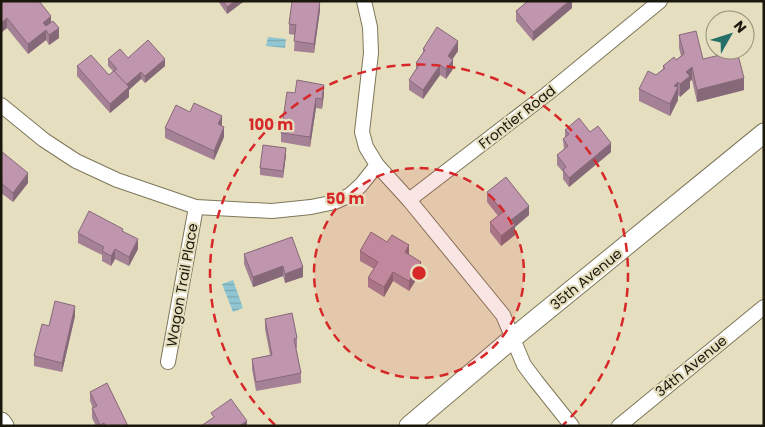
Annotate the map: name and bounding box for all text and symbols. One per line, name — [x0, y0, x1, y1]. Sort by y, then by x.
north arrow — [705, 10, 755, 60]
text: N — [729, 16, 751, 37]
street label: Frontier Road — [474, 81, 560, 153]
text: 100 m — [249, 114, 293, 135]
text: 50 m — [326, 188, 364, 209]
street label: Wagon Trail Place — [161, 221, 203, 348]
street label: 35th Avenue — [546, 244, 627, 314]
centre of rings — [410, 264, 428, 282]
street label: 34th Avenue — [651, 331, 732, 401]

